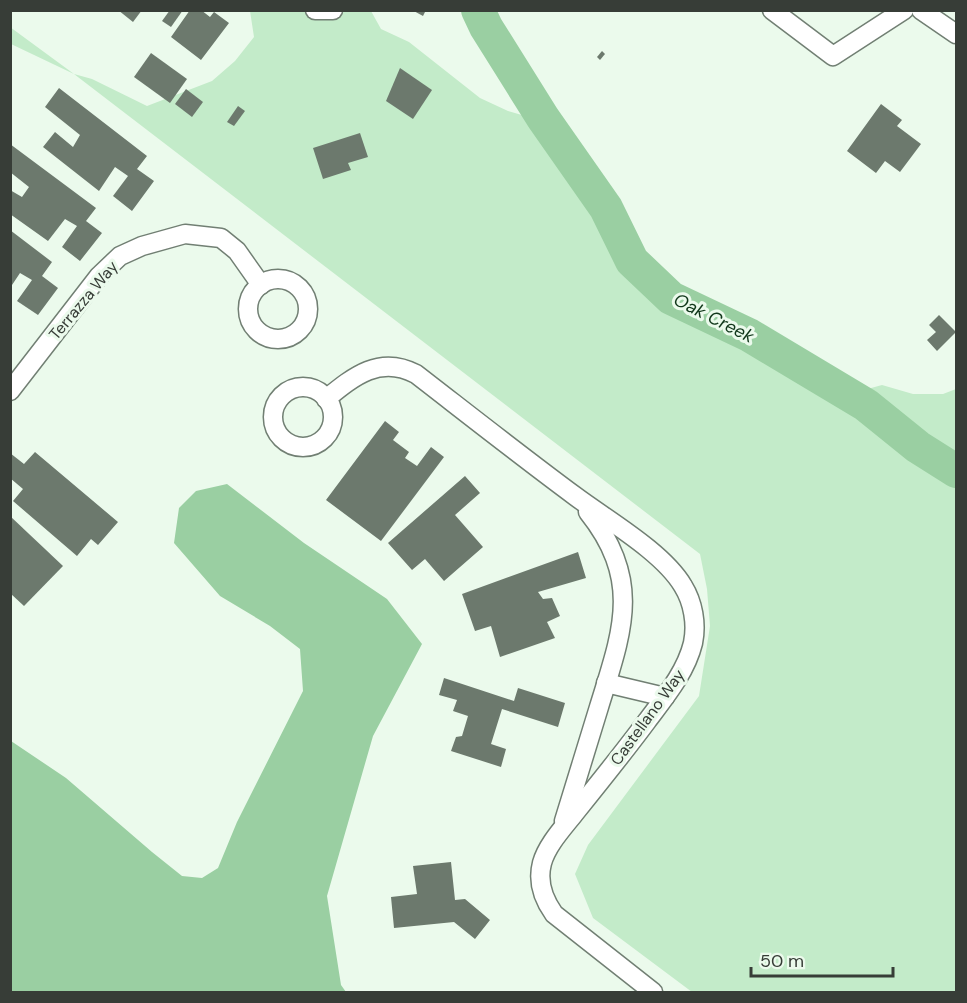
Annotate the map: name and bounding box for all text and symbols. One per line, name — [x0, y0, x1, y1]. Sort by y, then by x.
street label: Terrazza Way — [44, 256, 123, 344]
water label: Oak Creek — [670, 287, 759, 349]
street label: Castellano Way — [605, 665, 689, 770]
scale bar — [751, 940, 894, 978]
text: 50 m — [760, 949, 804, 973]

